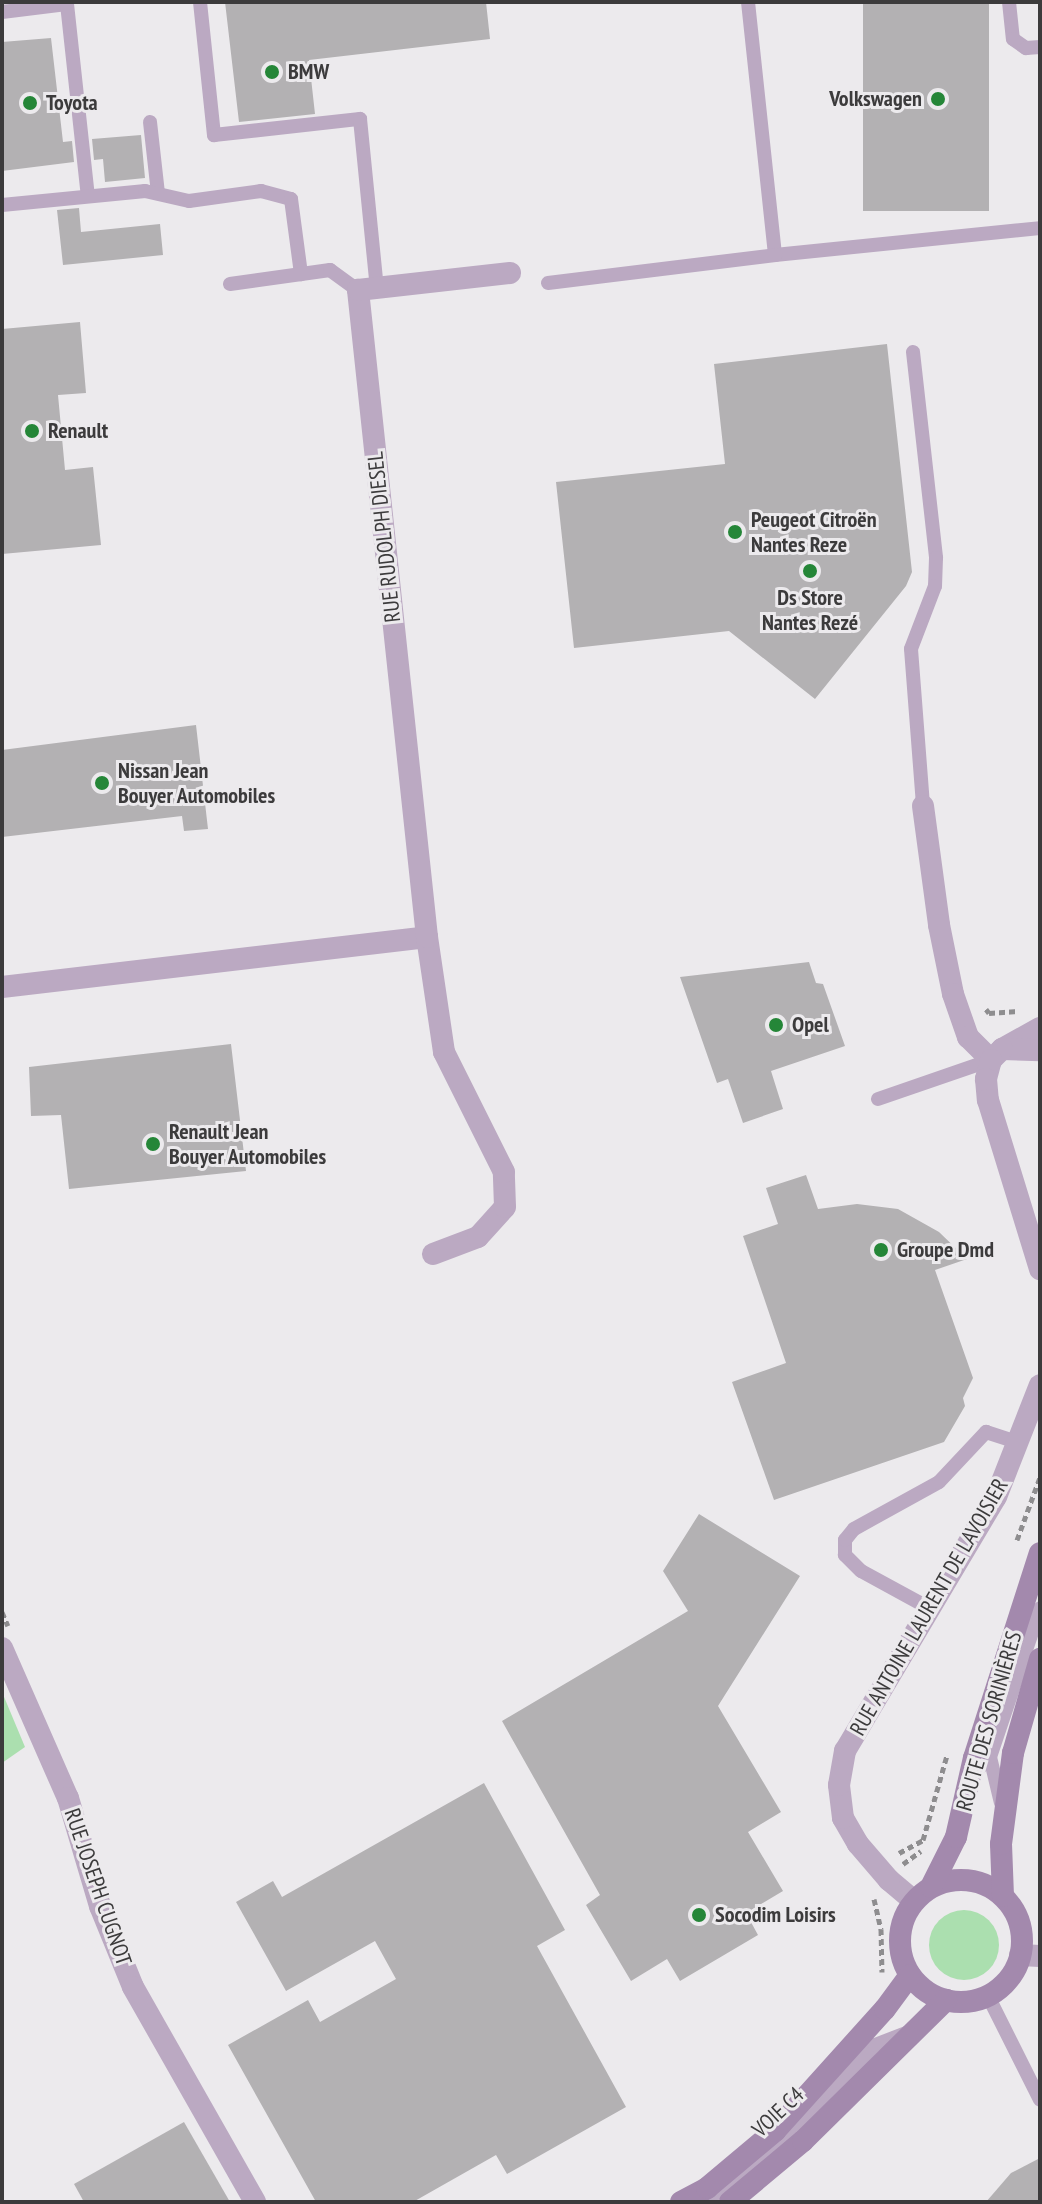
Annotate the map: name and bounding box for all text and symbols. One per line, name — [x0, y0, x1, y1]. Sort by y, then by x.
place label: BMW — [288, 59, 329, 85]
marker: BMW — [263, 63, 281, 81]
place label: Volkswagen — [829, 86, 922, 112]
place label: Toyota — [46, 90, 98, 116]
marker: Volkswagen — [929, 90, 947, 108]
marker: Toyota — [21, 94, 39, 112]
place label: Renault — [48, 418, 108, 444]
marker: Renault — [23, 422, 41, 440]
street label: RUE RUDOLPH DIESEL — [362, 450, 406, 624]
place label: Peugeot Citroën Nantes Reze — [751, 506, 877, 558]
marker: Peugeot Citroën Nantes Reze — [726, 523, 744, 541]
marker: Ds Store Nantes Rezé — [801, 562, 819, 580]
place label: Ds Store Nantes Rezé — [762, 584, 858, 636]
place label: Nissan Jean Bouyer Automobiles — [118, 757, 276, 808]
marker: Nissan Jean Bouyer Automobiles — [93, 774, 111, 792]
place label: Opel — [792, 1012, 829, 1038]
marker: Opel — [767, 1016, 785, 1034]
place label: Renault Jean Bouyer Automobiles — [169, 1118, 327, 1170]
marker: Renault Jean Bouyer Automobiles — [144, 1135, 162, 1153]
place label: Groupe Dmd — [897, 1237, 994, 1263]
marker: Groupe Dmd — [872, 1241, 890, 1259]
street label: RUE ANTOINE LAURENT DE LAVOISIER — [844, 1473, 1014, 1741]
street label: ROUTE DES SORINIÈRES — [951, 1628, 1027, 1814]
street label: RUE JOSEPH CUGNOT — [59, 1805, 137, 1969]
place label: Socodim Loisirs — [715, 1902, 836, 1928]
marker: Socodim Loisirs — [690, 1906, 708, 1924]
street label: VOIE C4 — [747, 2082, 809, 2142]

